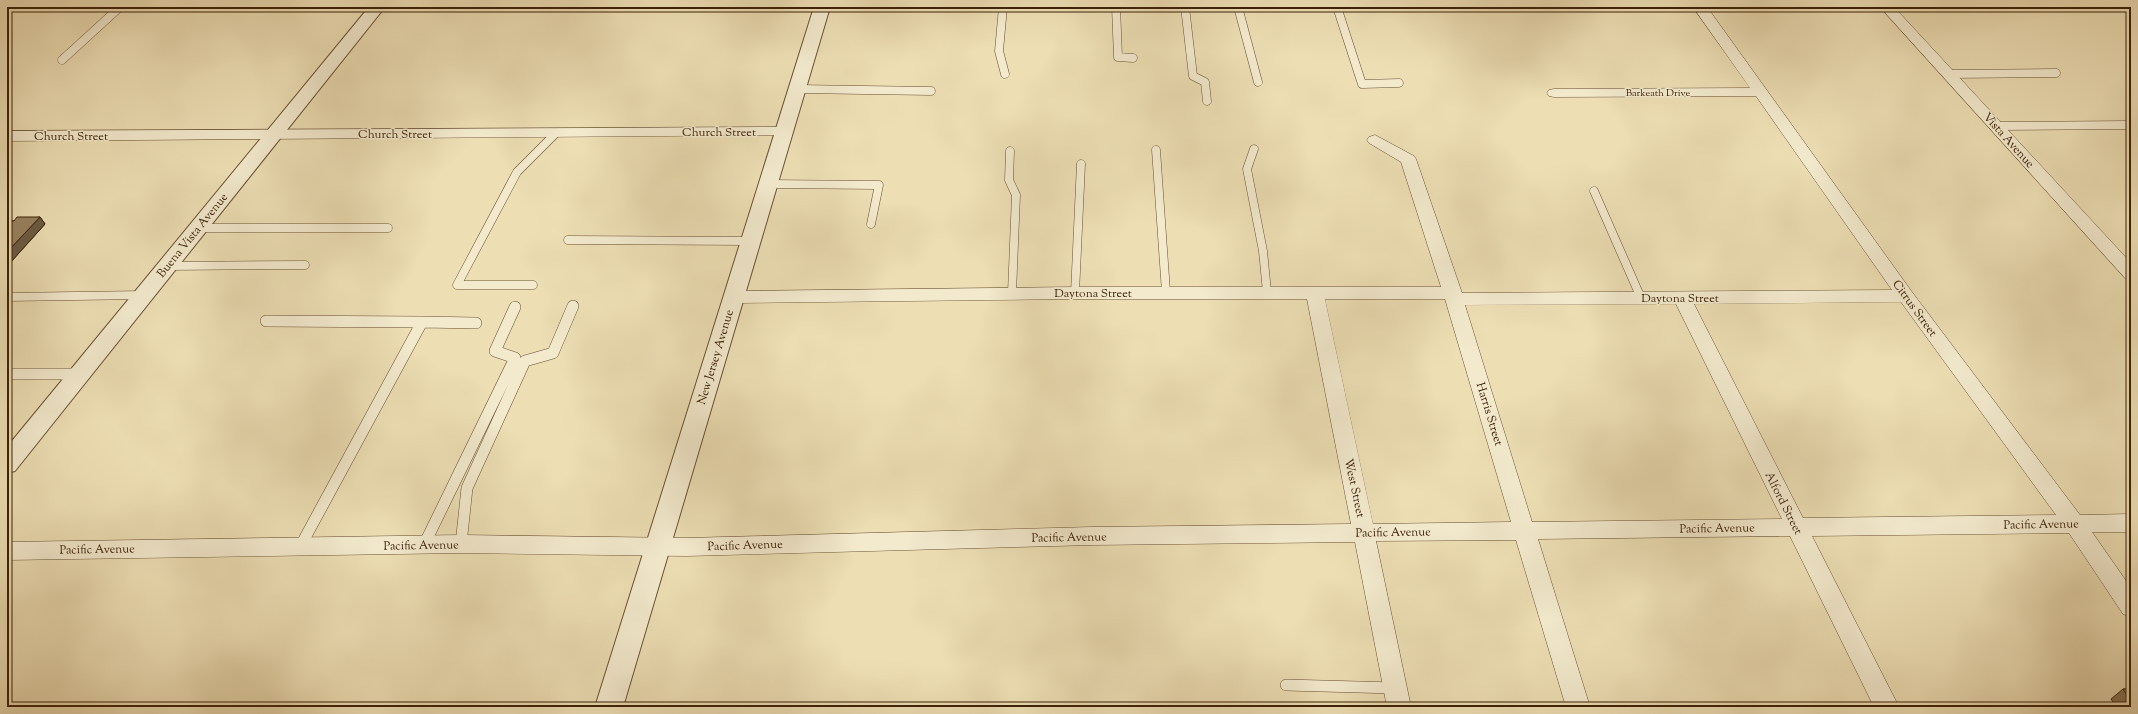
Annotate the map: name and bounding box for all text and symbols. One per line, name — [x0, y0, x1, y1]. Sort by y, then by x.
street label: Barkeath Drive — [1626, 86, 1691, 101]
street label: Vista Avenue — [1978, 109, 2038, 173]
street label: Church Street — [682, 124, 756, 142]
street label: Church Street — [358, 126, 432, 144]
street label: Church Street — [34, 128, 108, 146]
street label: Buena Vista Avenue — [153, 189, 233, 282]
street label: Citrus Street — [1887, 276, 1941, 341]
street label: Daytona Street — [1054, 285, 1132, 303]
street label: Daytona Street — [1641, 290, 1719, 308]
street label: New Jersey Avenue — [693, 307, 739, 407]
street label: Harris Street — [1471, 380, 1507, 448]
street label: West Street — [1339, 457, 1369, 519]
street label: Alford Street — [1760, 469, 1807, 538]
street label: Pacific Avenue — [2003, 515, 2079, 535]
street label: Pacific Avenue — [1679, 519, 1755, 539]
street label: Pacific Avenue — [1355, 523, 1431, 543]
street label: Pacific Avenue — [1031, 528, 1107, 548]
street label: Pacific Avenue — [383, 536, 459, 556]
street label: Pacific Avenue — [707, 536, 783, 556]
street label: Pacific Avenue — [59, 540, 135, 560]

